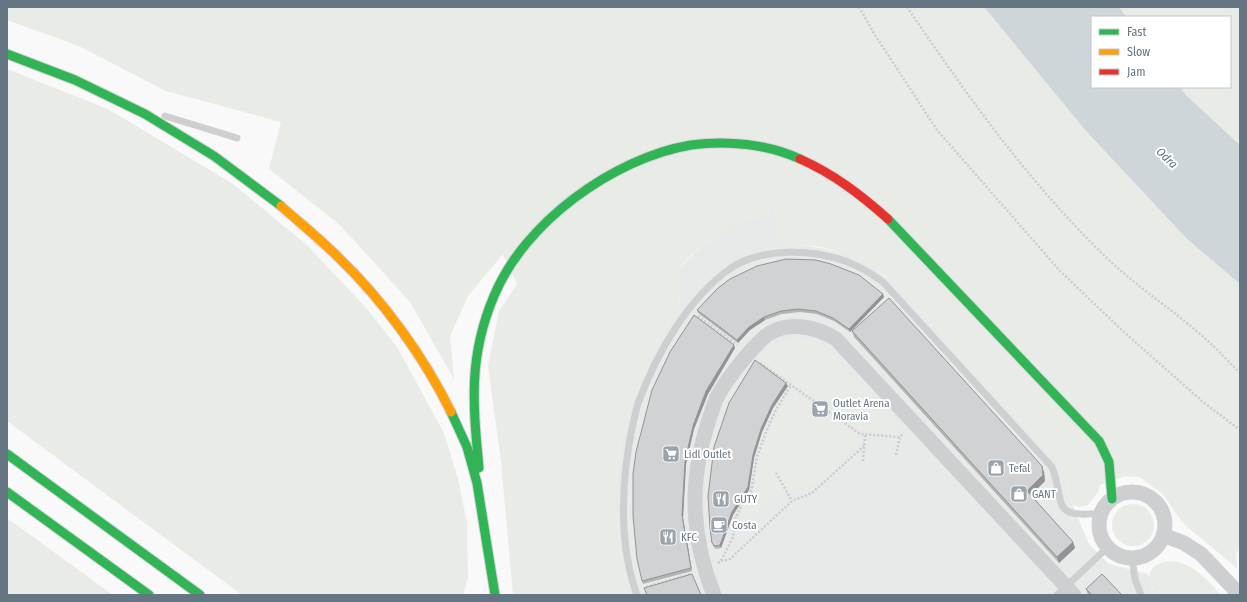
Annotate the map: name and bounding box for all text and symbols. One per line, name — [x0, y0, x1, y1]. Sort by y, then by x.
legend — [1091, 16, 1231, 88]
text: Fast — [1127, 25, 1146, 39]
text: Slow — [1127, 45, 1150, 59]
text: Jam — [1127, 65, 1145, 79]
water label: Odra — [1154, 145, 1180, 171]
place label: Outlet Arena Moravia — [833, 397, 890, 423]
supermarket icon: Outlet Arena Moravia — [810, 399, 830, 419]
supermarket icon: Lidl Outlet — [661, 444, 681, 464]
place label: Lidl Outlet — [684, 448, 731, 461]
shop icon: Tefal — [986, 458, 1006, 478]
place label: Tefal — [1009, 462, 1030, 475]
shop icon: GANT — [1009, 484, 1029, 504]
place label: GANT — [1032, 488, 1057, 501]
restaurant icon: GUTY — [711, 489, 731, 509]
place label: GUTY — [734, 493, 758, 506]
cafe icon: Costa — [709, 515, 729, 535]
place label: Costa — [732, 519, 757, 532]
restaurant icon: KFC — [658, 527, 678, 547]
place label: KFC — [681, 531, 697, 544]

